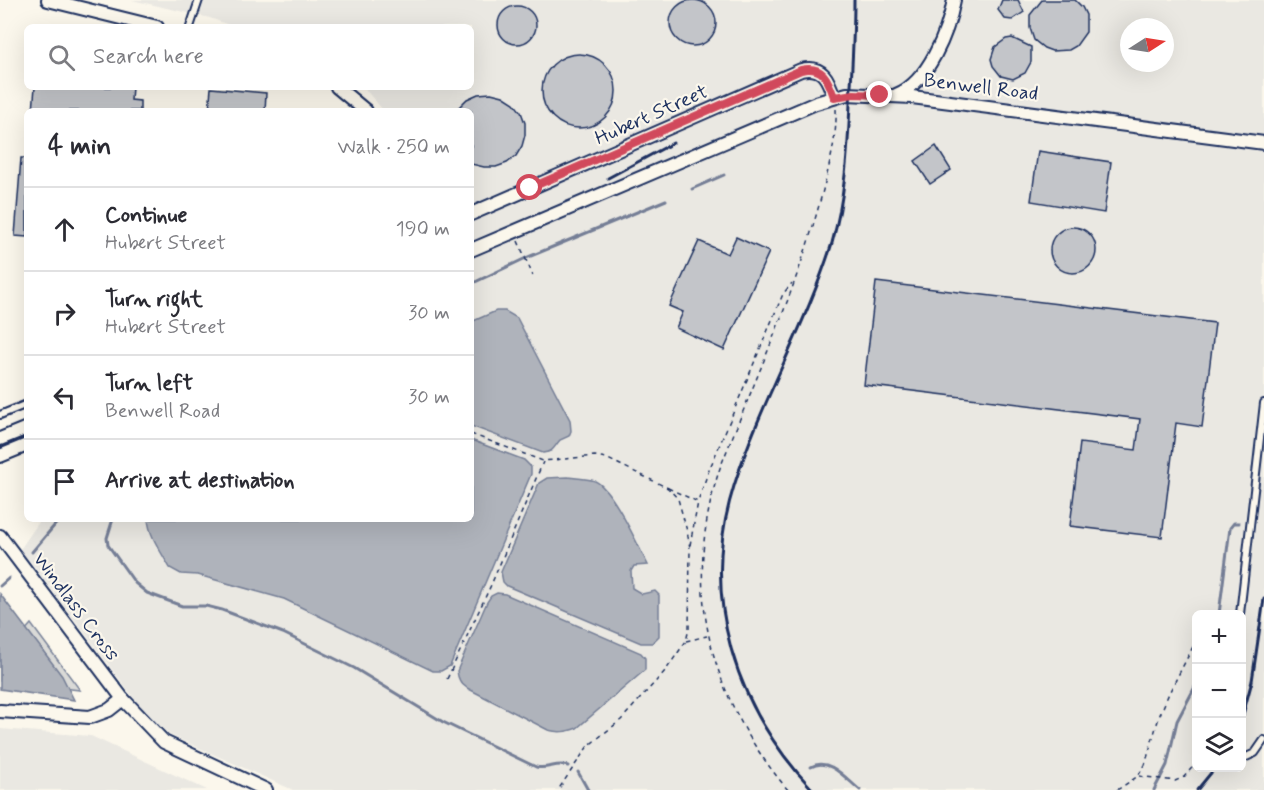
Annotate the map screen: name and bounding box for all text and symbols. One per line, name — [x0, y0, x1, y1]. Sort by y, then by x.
north arrow — [1120, 18, 1174, 72]
search box — [24, 24, 474, 90]
icon: search — [45, 41, 78, 74]
text: Search here — [93, 43, 204, 71]
street label: Benwell Road — [922, 67, 1040, 108]
street label: Hubert Street — [591, 78, 712, 152]
route end — [866, 81, 892, 107]
text: 4 min — [48, 130, 111, 164]
text: Walk · 250 m — [338, 134, 450, 161]
route start — [516, 174, 542, 200]
text: Continue — [105, 202, 187, 230]
icon: ahead — [48, 213, 81, 246]
text: 190 m — [396, 216, 450, 243]
text: Hubert Street — [105, 230, 226, 257]
text: Turn right — [105, 286, 203, 314]
icon: right — [48, 297, 81, 330]
text: 30 m — [408, 300, 450, 327]
text: Hubert Street — [105, 314, 226, 341]
text: Turn left — [105, 370, 193, 398]
icon: left — [48, 381, 81, 414]
text: 30 m — [408, 384, 450, 411]
text: Benwell Road — [105, 398, 220, 425]
icon: arrive — [48, 465, 81, 498]
text: Arrive at destination — [105, 467, 295, 495]
street label: Windlass Cross — [26, 547, 125, 667]
map controls — [1192, 610, 1246, 772]
button: + — [1192, 610, 1246, 664]
button: − — [1192, 664, 1246, 718]
button: layers — [1192, 718, 1246, 772]

